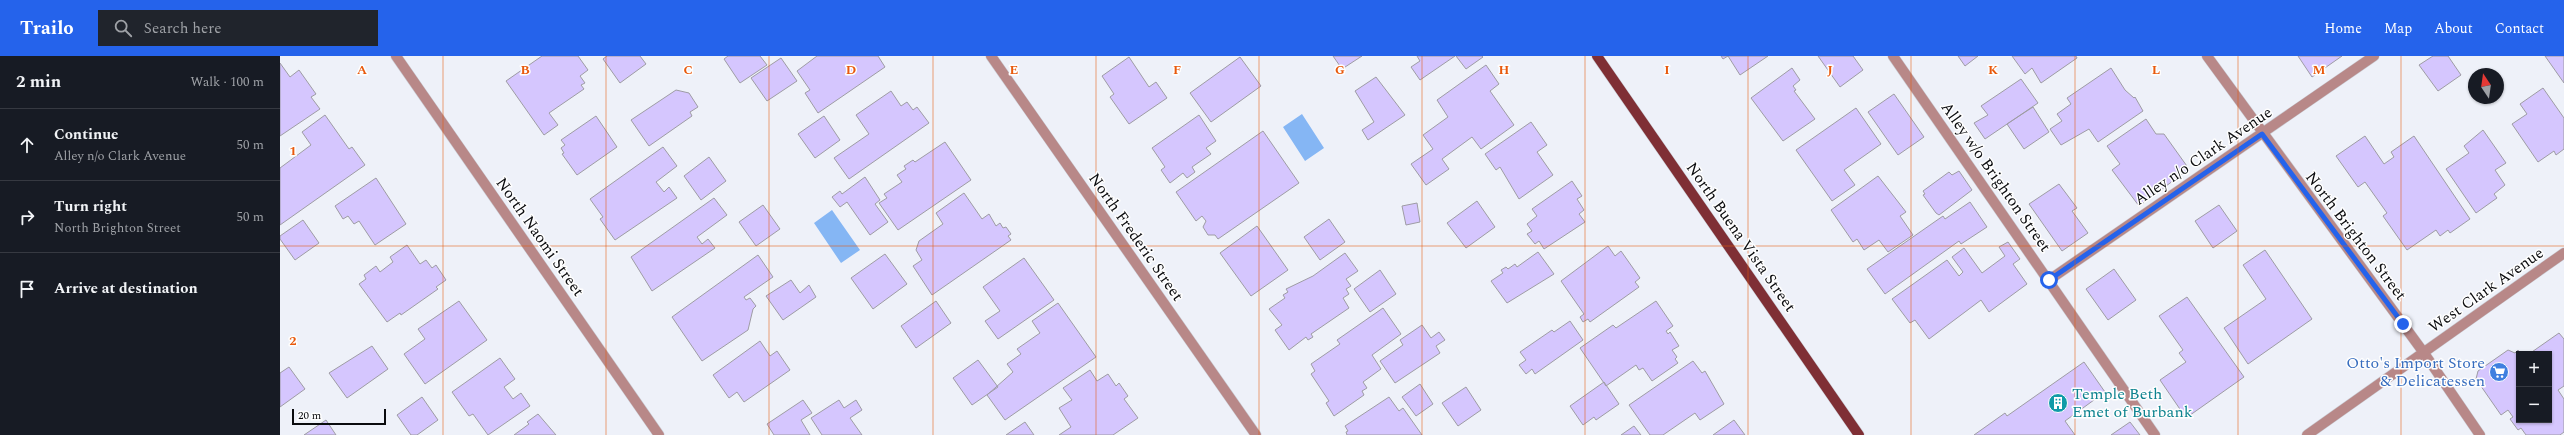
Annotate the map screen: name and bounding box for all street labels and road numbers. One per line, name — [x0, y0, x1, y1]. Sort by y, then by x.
street label: Alley w/o Brighton Street — [1935, 97, 2057, 257]
street label: Alley n/o Clark Avenue — [2129, 101, 2277, 211]
street label: North Buena Vista Street — [1680, 157, 1802, 317]
street label: North Brighton Street — [2299, 166, 2413, 306]
street label: North Frederic Street — [1083, 168, 1190, 306]
street label: North Naomi Street — [490, 173, 590, 302]
street label: West Clark Avenue — [2424, 241, 2548, 339]

